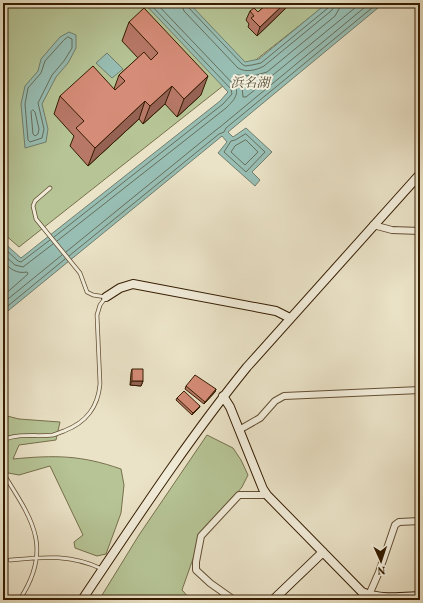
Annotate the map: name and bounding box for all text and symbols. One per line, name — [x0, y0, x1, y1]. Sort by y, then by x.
water label: 浜名湖 — [230, 75, 271, 93]
north arrow — [361, 541, 401, 581]
text: N — [377, 562, 386, 577]

